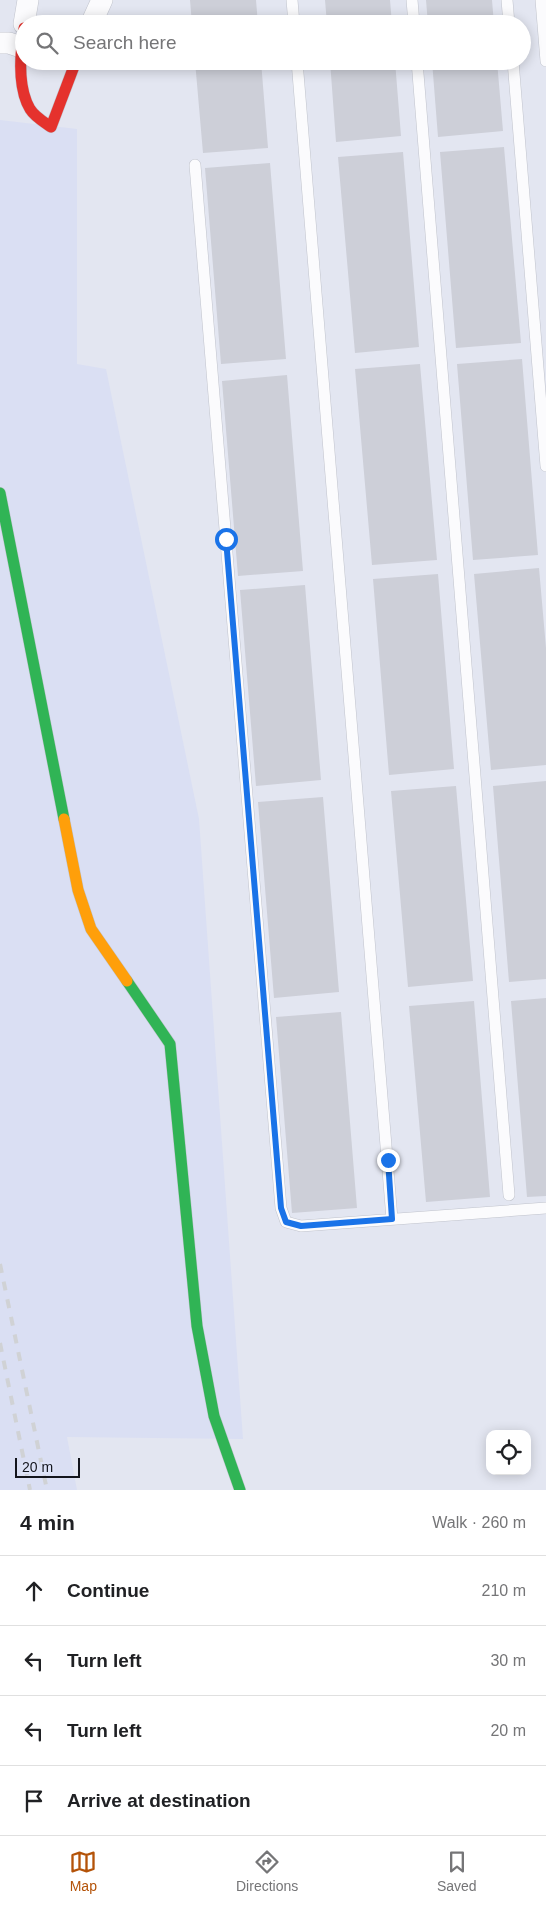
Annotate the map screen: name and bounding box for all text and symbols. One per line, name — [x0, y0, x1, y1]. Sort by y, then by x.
search box — [15, 15, 531, 70]
icon: search — [33, 29, 61, 57]
text: Search here — [73, 32, 177, 53]
route start — [215, 528, 238, 551]
route end — [377, 1149, 400, 1172]
map controls — [486, 1430, 531, 1475]
button: locate — [486, 1430, 531, 1475]
scale bar — [15, 1455, 80, 1478]
text: 20 m — [22, 1459, 53, 1475]
text: 4 min — [20, 1511, 75, 1534]
text: Walk · 260 m — [432, 1514, 526, 1531]
icon: ahead — [20, 1577, 48, 1605]
text: Continue — [67, 1580, 149, 1601]
text: 210 m — [482, 1582, 526, 1599]
icon: left — [20, 1647, 48, 1675]
text: Turn left — [67, 1650, 142, 1671]
text: 30 m — [490, 1652, 526, 1669]
icon: left — [20, 1717, 48, 1745]
text: Turn left — [67, 1720, 142, 1741]
text: 20 m — [490, 1722, 526, 1739]
icon: arrive — [20, 1787, 48, 1815]
text: Arrive at destination — [67, 1790, 251, 1811]
tab: Map — [69, 1848, 97, 1894]
tab: Directions — [236, 1848, 298, 1894]
tab: Saved — [437, 1848, 477, 1894]

